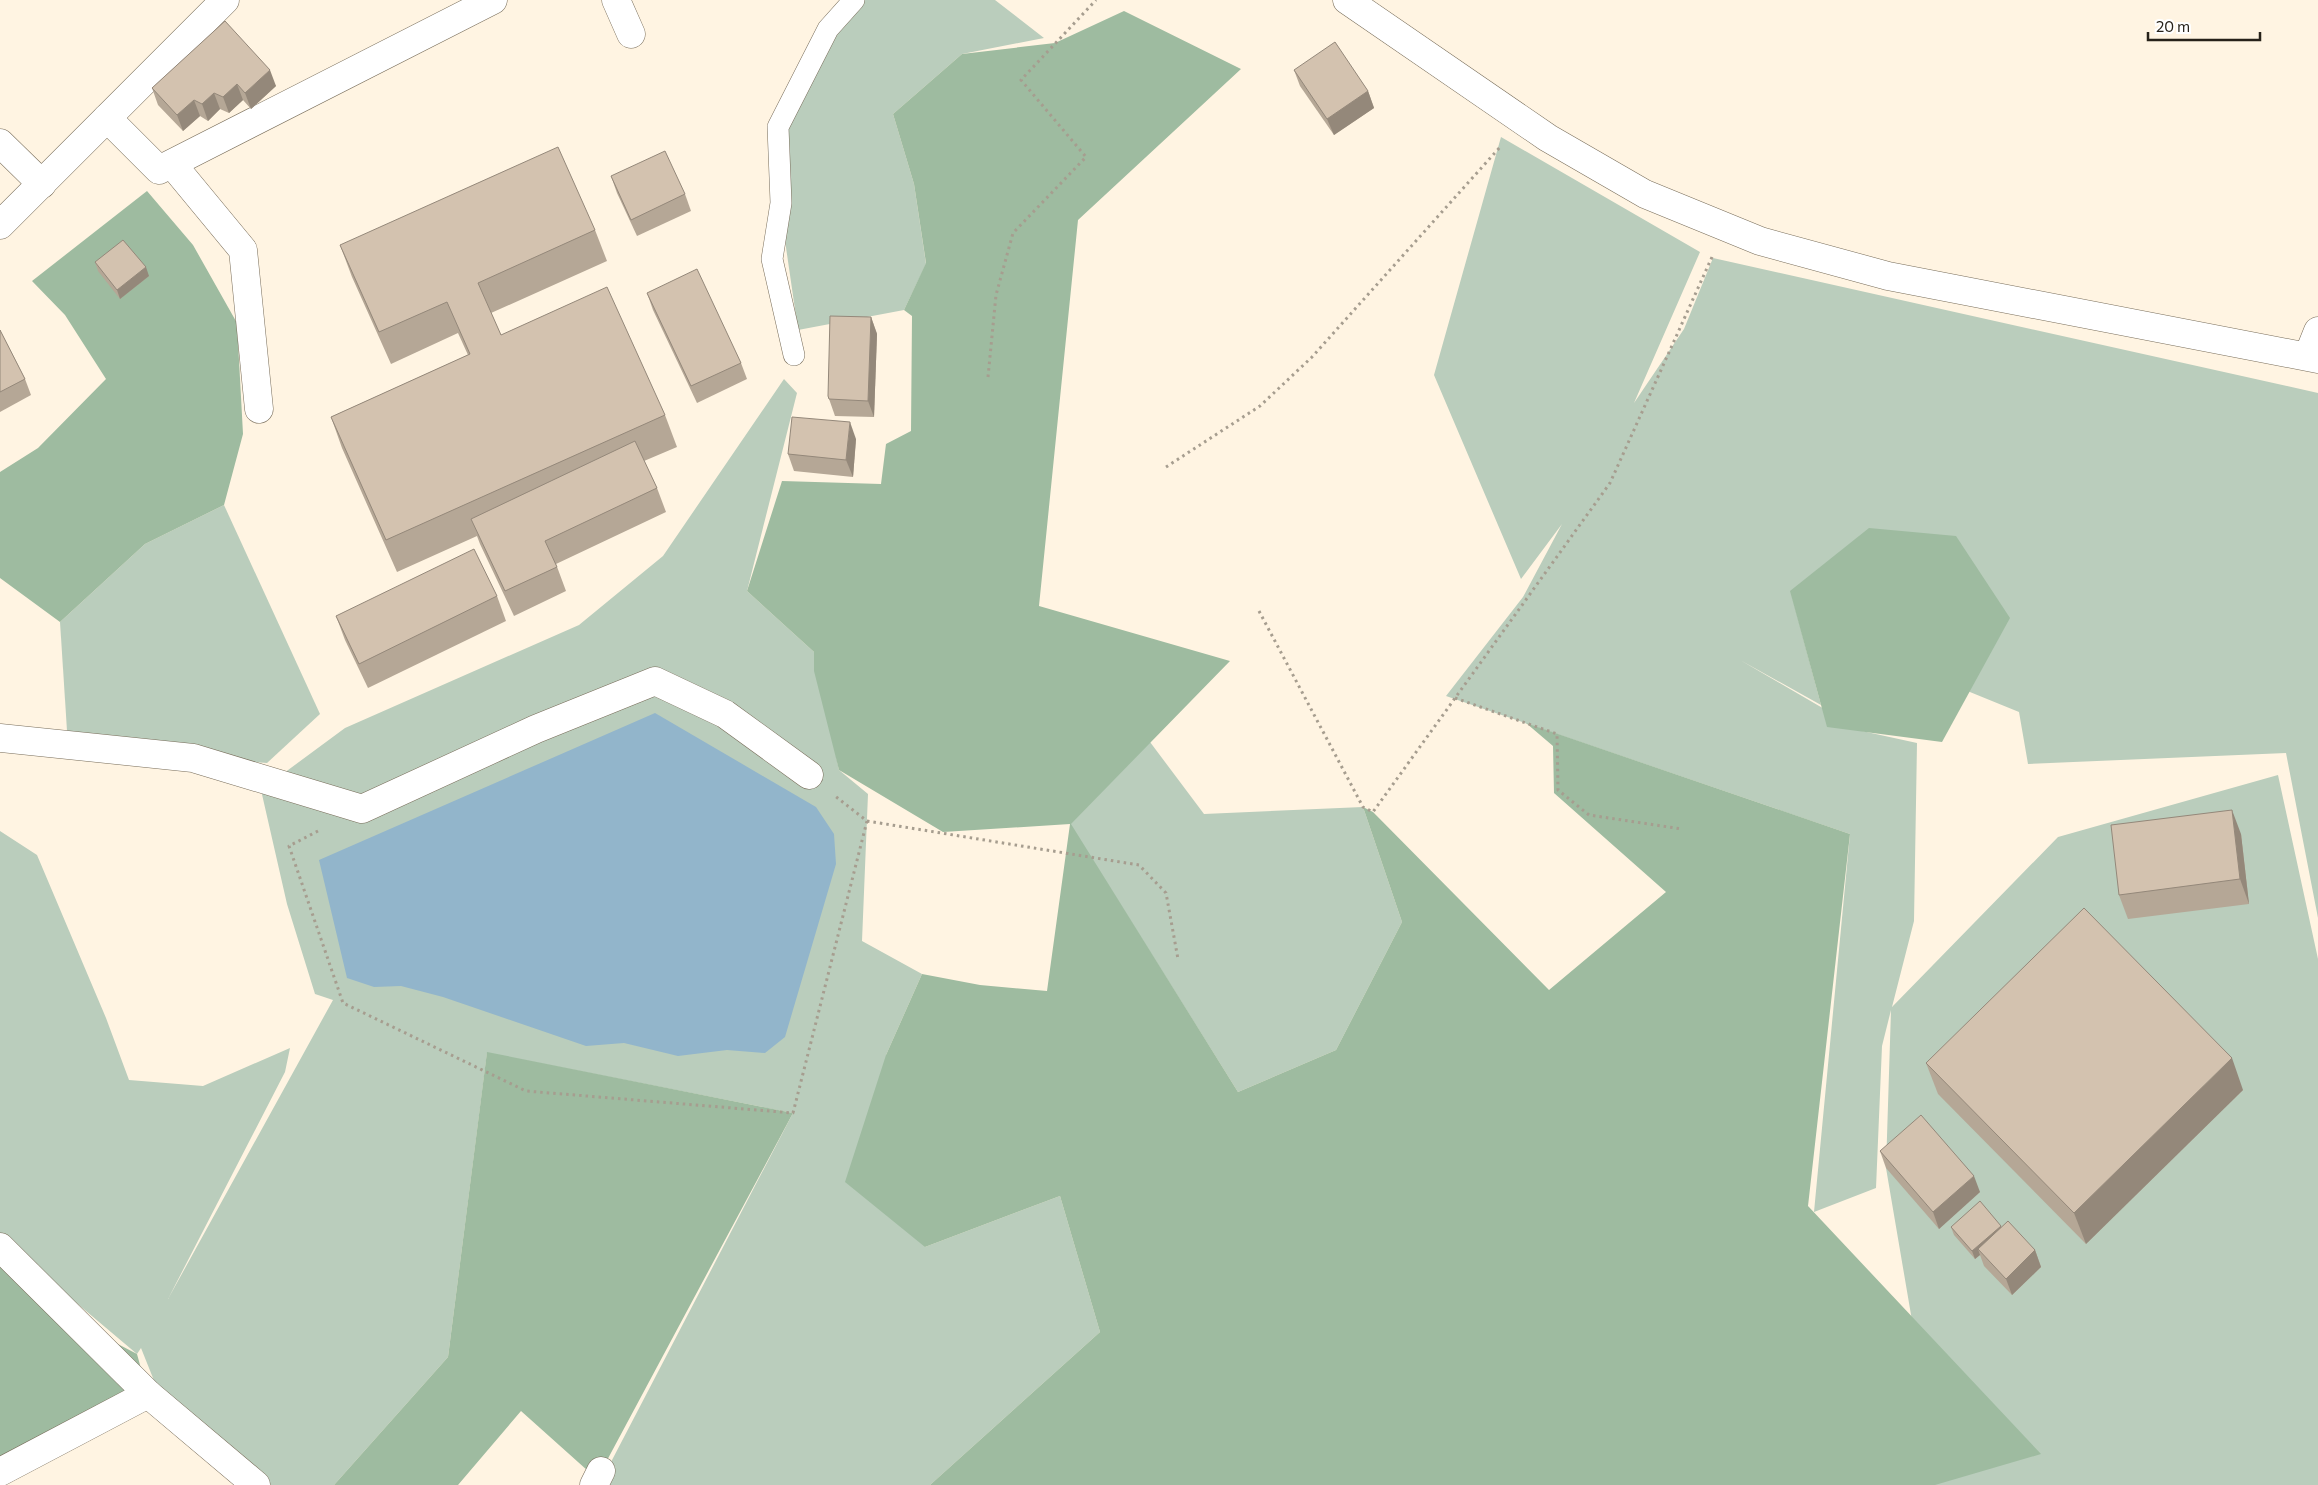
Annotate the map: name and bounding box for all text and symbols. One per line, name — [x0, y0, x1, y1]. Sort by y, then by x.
scale bar — [2148, 10, 2260, 42]
text: 20 m — [2156, 17, 2190, 35]

